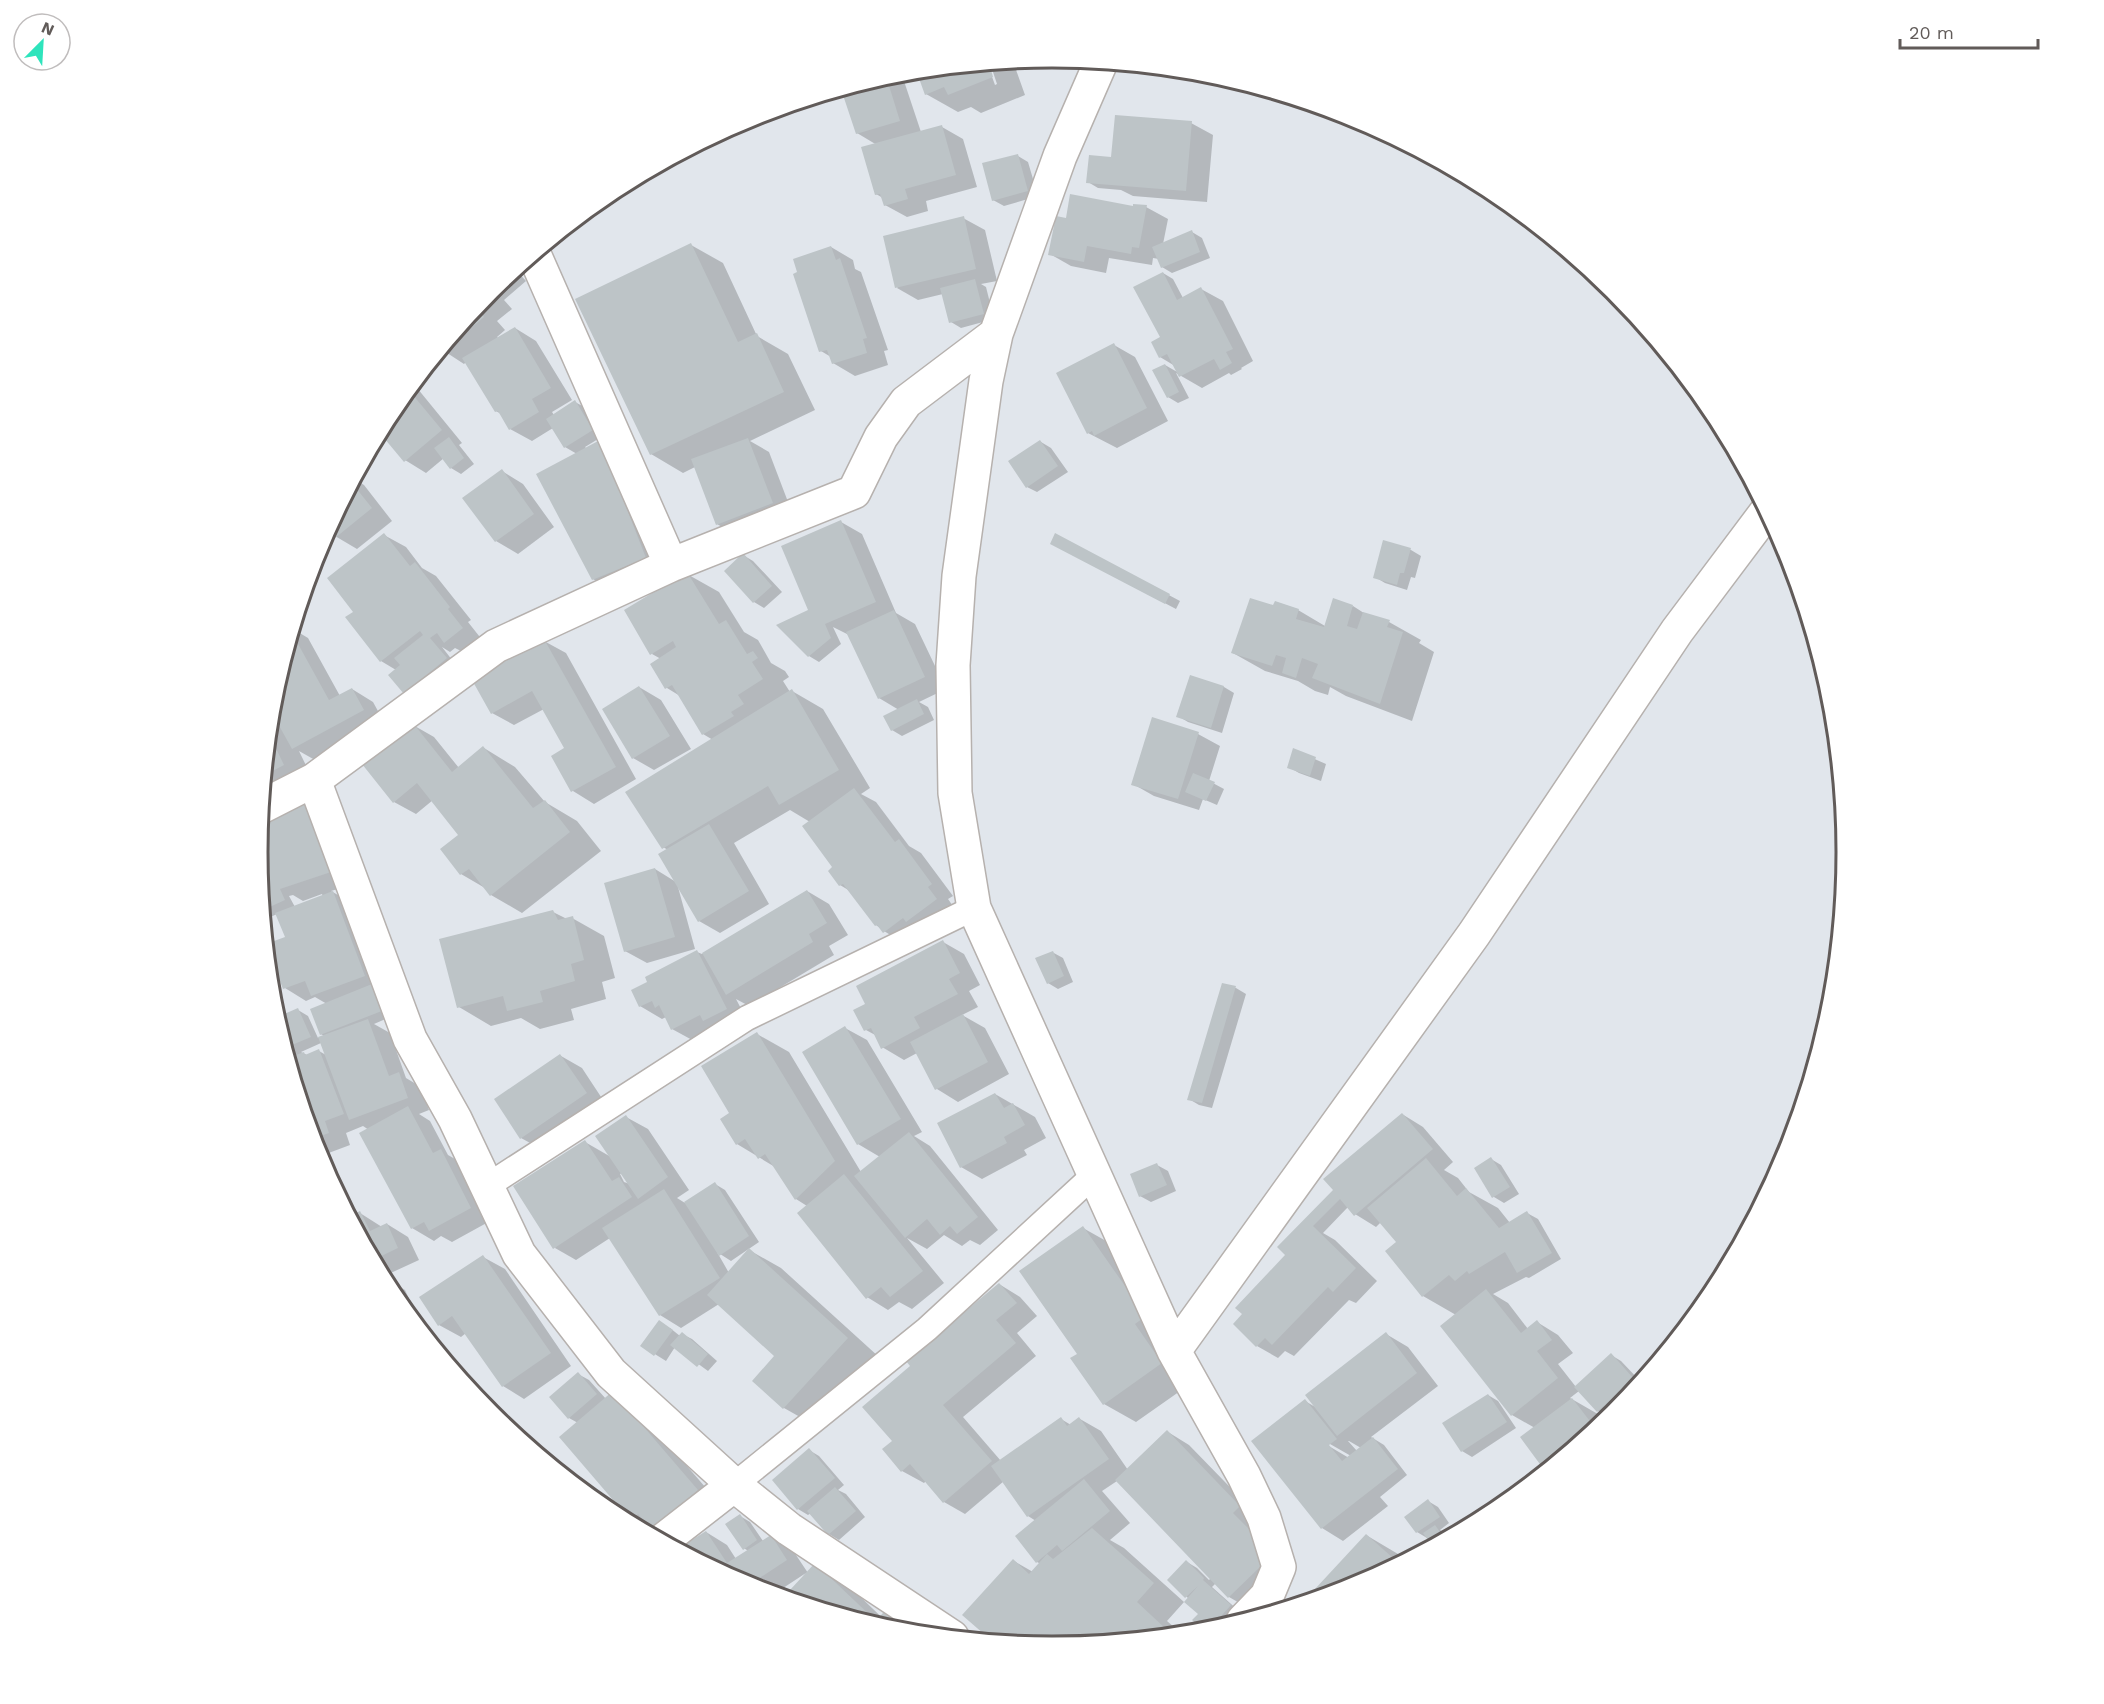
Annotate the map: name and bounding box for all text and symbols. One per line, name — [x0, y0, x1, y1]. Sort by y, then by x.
north arrow — [12, 12, 72, 72]
scale bar — [1900, 12, 2038, 50]
text: N — [39, 18, 57, 40]
text: 20 m — [1909, 22, 1954, 43]

